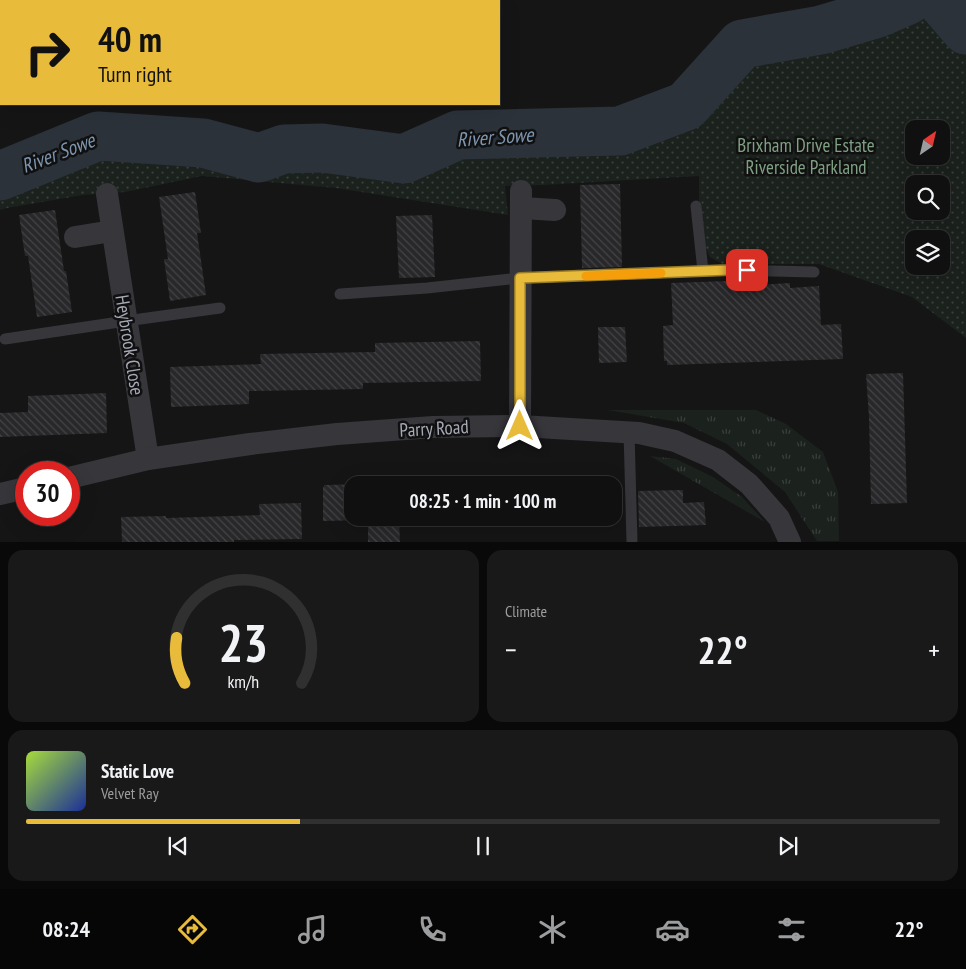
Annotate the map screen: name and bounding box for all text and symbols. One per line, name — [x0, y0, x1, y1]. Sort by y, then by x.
text: 40 m — [98, 16, 162, 62]
icon: right — [15, 20, 80, 85]
text: Turn right — [98, 60, 172, 88]
north arrow — [905, 120, 950, 165]
map controls — [905, 120, 950, 275]
water label: River Sowe — [456, 121, 536, 153]
water label: River Sowe — [18, 127, 100, 179]
park label: Brixham Drive Estate Riverside Parkland — [737, 133, 875, 179]
button: search — [905, 175, 950, 220]
button: layers — [905, 230, 950, 275]
pin — [726, 249, 768, 291]
icon: arrive — [733, 256, 761, 284]
street label: Heybrook Close — [110, 293, 150, 397]
position arrow — [493, 399, 545, 451]
street label: Parry Road — [399, 414, 469, 442]
speed limit sign: 30 — [15, 461, 80, 526]
text: 08:25 · 1 min · 100 m — [410, 489, 556, 513]
text: Climate — [505, 601, 547, 621]
text: 23 — [219, 609, 268, 676]
text: 22° — [697, 625, 748, 674]
text: − — [505, 631, 517, 668]
text: + — [928, 631, 940, 668]
text: km/h — [228, 670, 259, 693]
text: Static Love — [101, 759, 174, 783]
text: Velvet Ray — [101, 783, 159, 803]
icon: previous — [164, 832, 192, 860]
icon: pause — [469, 832, 497, 860]
icon: next — [774, 832, 802, 860]
icon: directions — [175, 912, 210, 947]
icon: music — [295, 912, 330, 947]
icon: phone — [415, 912, 450, 947]
icon: climate — [535, 912, 570, 947]
icon: car — [655, 912, 690, 947]
icon: filters — [774, 912, 809, 947]
text: 08:24 — [42, 915, 90, 943]
text: 22° — [894, 915, 923, 943]

